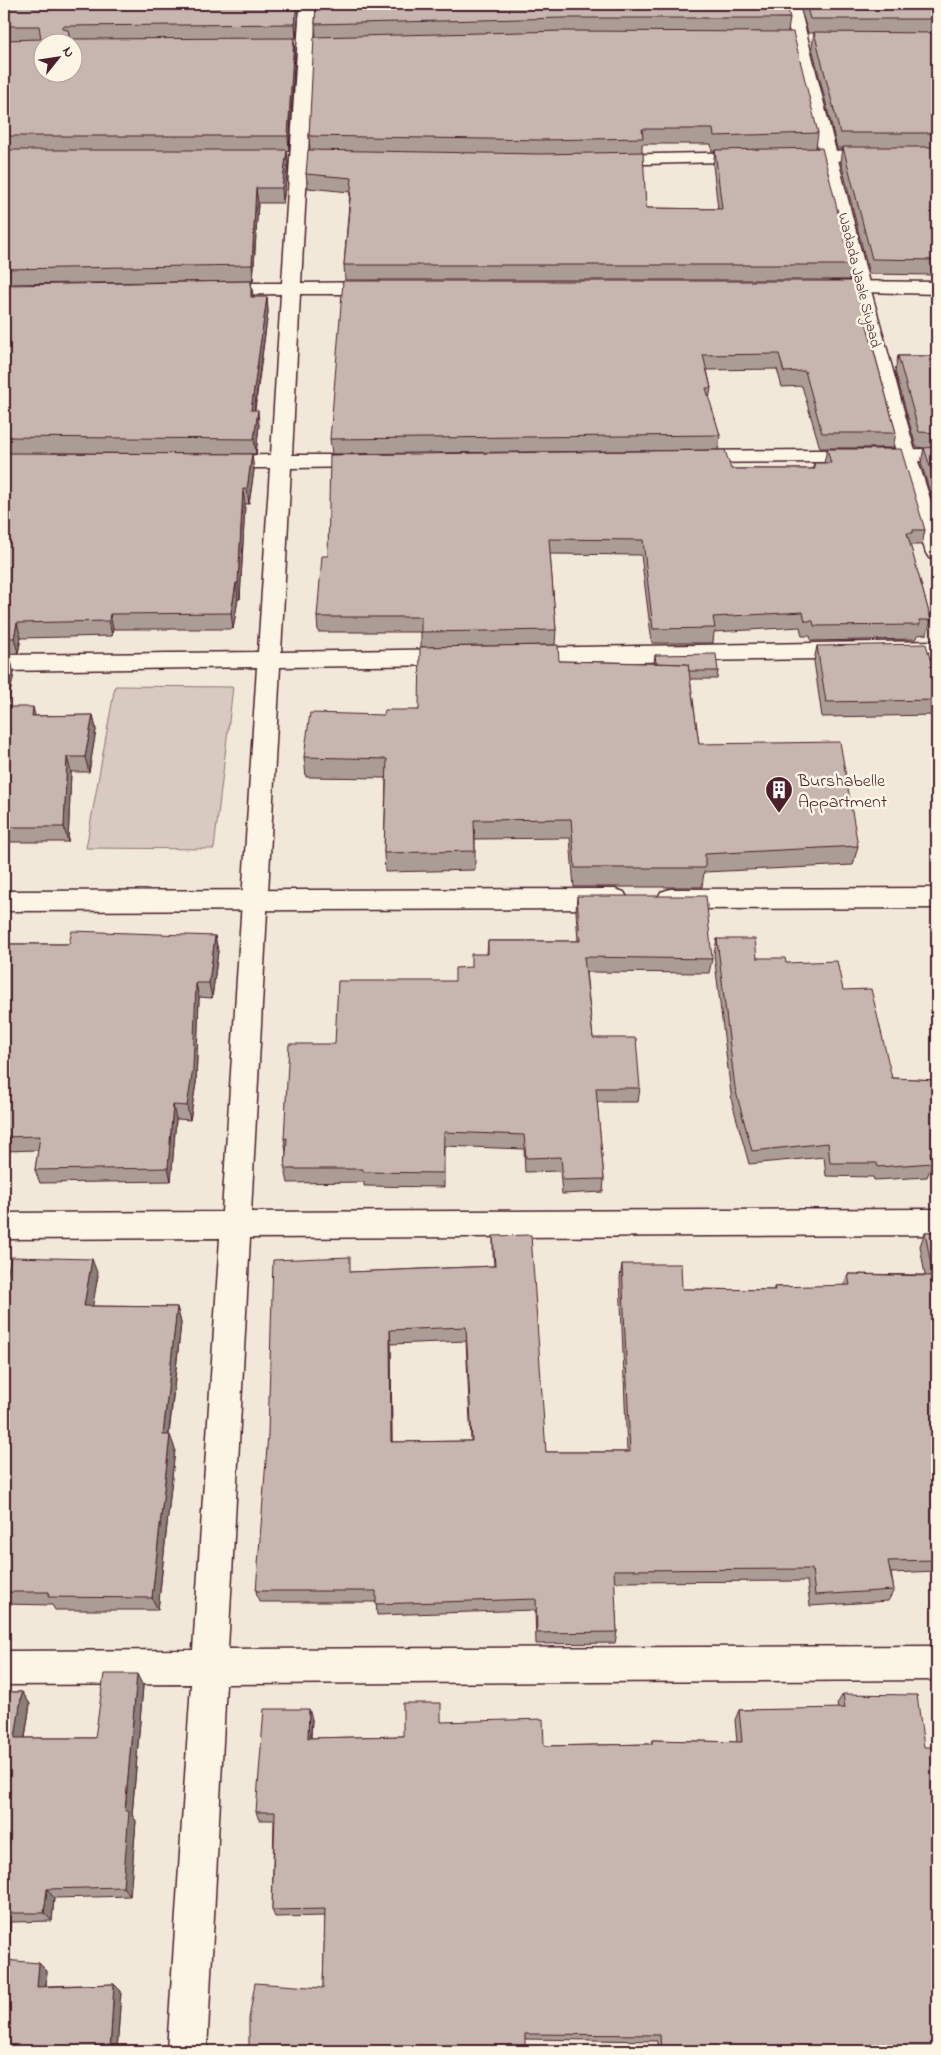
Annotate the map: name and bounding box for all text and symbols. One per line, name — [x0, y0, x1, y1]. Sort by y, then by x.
north arrow — [32, 32, 82, 82]
text: N — [57, 43, 79, 62]
street label: Wadada Jaale Siyaad — [831, 210, 887, 351]
place label: Burshabelle Appartment — [797, 769, 887, 816]
building icon: Burshabelle Appartment — [764, 775, 794, 814]

